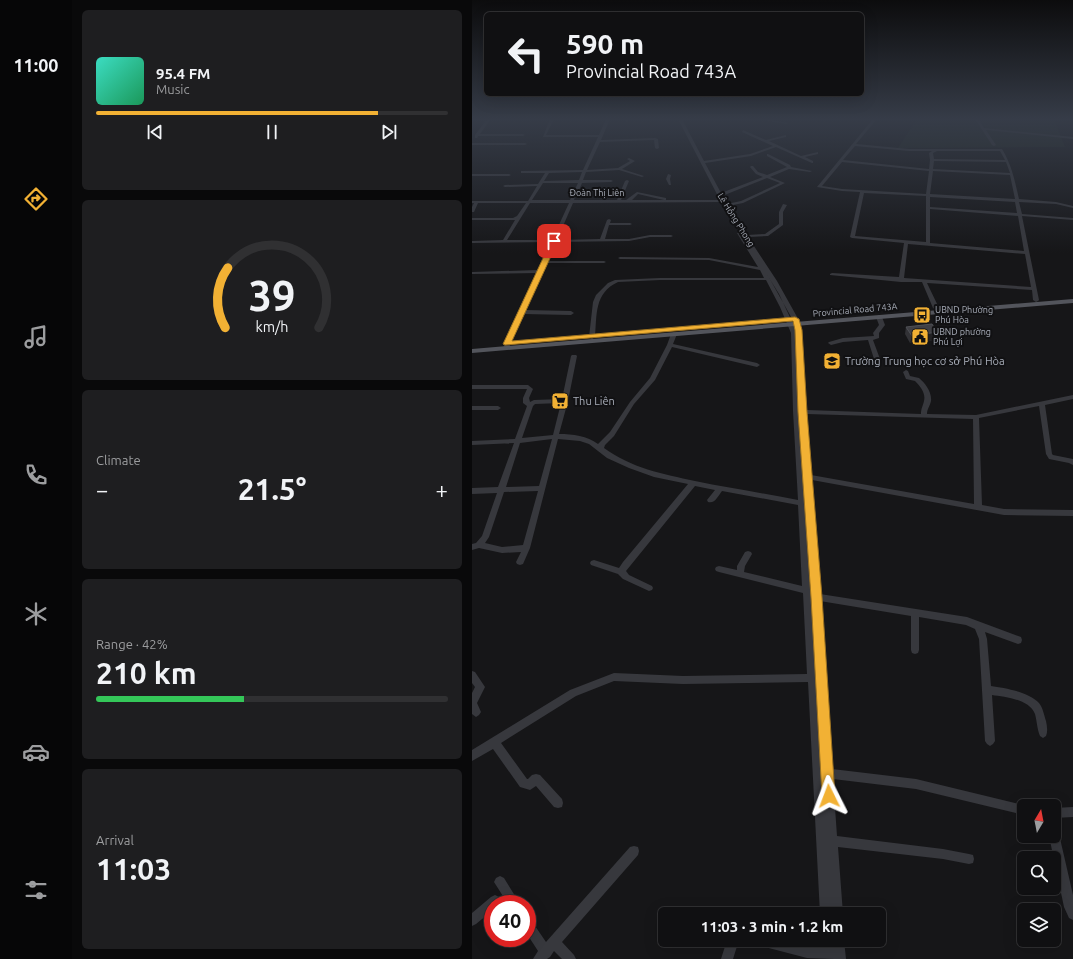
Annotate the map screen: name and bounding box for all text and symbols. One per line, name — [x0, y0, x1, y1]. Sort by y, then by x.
icon: left — [500, 28, 552, 80]
text: 590 m — [566, 28, 644, 59]
text: 11:00 — [13, 55, 59, 75]
text: Provincial Road 743A — [566, 61, 736, 81]
text: 95.4 FM — [156, 65, 210, 82]
text: Music — [156, 82, 190, 96]
icon: previous — [144, 121, 166, 143]
icon: pause — [261, 121, 283, 143]
icon: next — [378, 121, 400, 143]
icon: directions — [22, 185, 50, 213]
street label: Đoàn Thị Liên — [570, 188, 624, 199]
street label: Lê Hồng Phong — [715, 190, 758, 249]
pin — [537, 224, 571, 258]
icon: arrive — [543, 230, 565, 252]
text: 39 — [249, 271, 295, 318]
street label: Provincial Road 743A — [812, 301, 898, 319]
bus stop icon: UBND Phường Phú Hòa — [912, 305, 932, 325]
place label: UBND Phường Phú Hòa — [935, 305, 993, 325]
text: km/h — [256, 318, 288, 334]
icon: music — [22, 323, 50, 351]
public building icon: UBND phường Phú Lợi — [910, 327, 930, 347]
place label: UBND phường Phú Lợi — [933, 327, 991, 348]
school or university icon: Trường Trung học cơ sở Phú Hòa — [822, 351, 842, 371]
place label: Trường Trung học cơ sở Phú Hòa — [845, 355, 1005, 368]
supermarket icon: Thu Liên — [550, 391, 570, 411]
place label: Thu Liên — [573, 395, 615, 407]
text: Climate — [96, 453, 141, 467]
icon: phone — [22, 461, 50, 489]
text: 21.5° — [238, 472, 306, 506]
text: − — [96, 477, 108, 502]
text: + — [436, 477, 448, 502]
icon: climate — [22, 600, 50, 628]
text: Range · 42% — [96, 637, 168, 651]
text: 210 km — [96, 656, 197, 690]
icon: car — [22, 738, 50, 766]
position arrow — [808, 775, 850, 817]
north arrow — [1017, 799, 1061, 843]
map controls — [1017, 799, 1061, 947]
text: Arrival — [96, 833, 134, 847]
button: search — [1017, 851, 1061, 895]
text: 11:03 — [96, 852, 171, 886]
icon: filters — [22, 876, 50, 904]
speed limit sign: 40 — [484, 895, 536, 947]
button: layers — [1017, 903, 1061, 947]
text: 11:03 · 3 min · 1.2 km — [701, 918, 843, 935]

